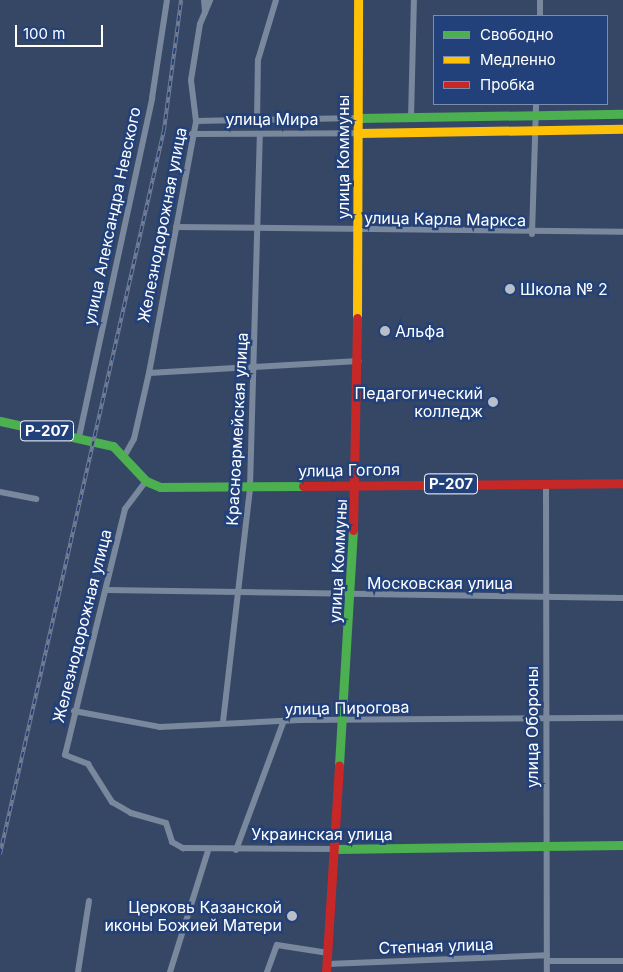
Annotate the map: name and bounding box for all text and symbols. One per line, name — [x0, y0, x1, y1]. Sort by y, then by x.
scale bar — [18, 15, 105, 47]
legend — [433, 15, 608, 105]
text: 100 m — [23, 24, 65, 43]
text: Свободно — [480, 25, 554, 44]
text: Медленно — [480, 50, 556, 69]
text: Пробка — [480, 75, 535, 94]
street label: улица Коммуны — [333, 95, 353, 219]
street label: улица Александра Невского — [79, 105, 145, 327]
street label: улица Мира — [226, 109, 318, 129]
street label: Железнодорожная улица — [134, 126, 190, 324]
street label: улица Карла Маркса — [364, 208, 526, 230]
place label: Школа № 2 — [520, 279, 608, 299]
marker: Школа № 2 — [504, 283, 516, 295]
place label: Альфа — [395, 321, 444, 341]
marker: Альфа — [379, 325, 391, 337]
street label: Красноармейская улица — [222, 332, 252, 526]
place label: Педагогический колледж — [354, 383, 483, 421]
marker: Педагогический колледж — [487, 396, 499, 408]
road number: Р-207 — [20, 418, 74, 444]
street label: улица Гоголя — [298, 460, 400, 480]
road number: Р-207 — [424, 472, 478, 496]
street label: улица Коммуны — [325, 498, 351, 624]
street label: Железнодорожная улица — [49, 527, 115, 725]
street label: Московская улица — [367, 573, 513, 593]
street label: улица Обороны — [522, 666, 542, 788]
street label: улица Пирогова — [284, 697, 410, 719]
street label: Украинская улица — [251, 824, 393, 844]
place label: Церковь Казанской иконы Божией Матери — [104, 897, 282, 935]
marker: Церковь Казанской иконы Божией Матери — [286, 910, 298, 922]
street label: Степная улица — [378, 934, 494, 958]

